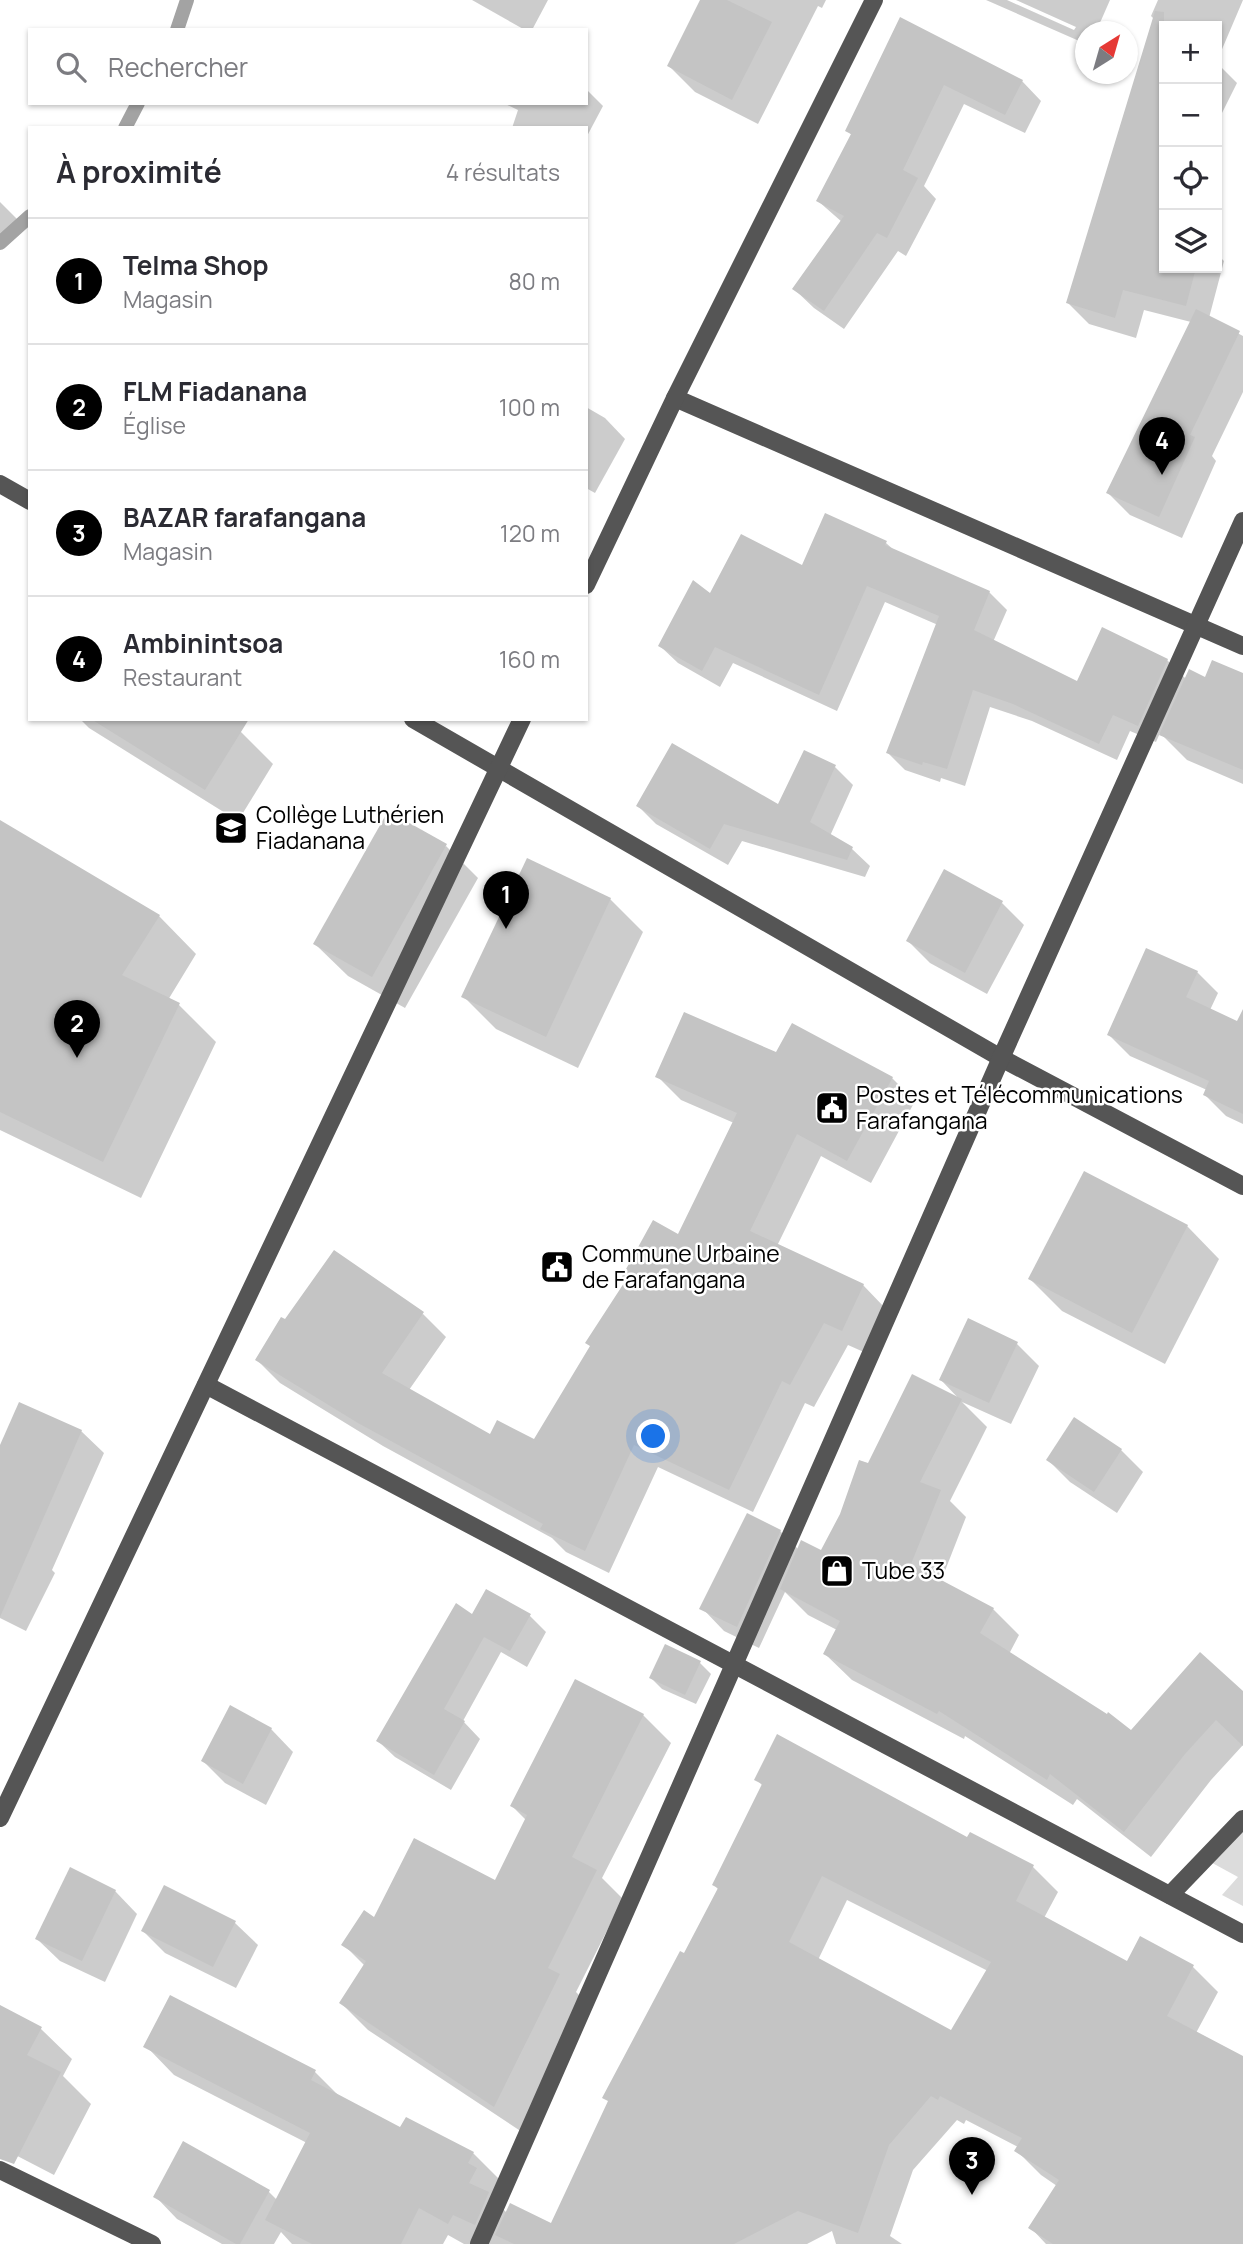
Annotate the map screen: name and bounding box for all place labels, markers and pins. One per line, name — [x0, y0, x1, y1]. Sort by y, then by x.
pin: 4 — [1139, 417, 1185, 475]
place label: Collège Luthérien Fiadanana — [256, 798, 444, 856]
school or university icon: Collège Luthérien Fiadanana — [212, 809, 250, 847]
pin: 1 — [483, 871, 529, 929]
pin: 2 — [54, 1000, 100, 1058]
place label: Postes et Télécommunications Farafangana — [856, 1078, 1183, 1136]
public building icon: Postes et Télécommunications Farafangana — [813, 1089, 851, 1127]
place label: Commune Urbaine de Farafangana — [582, 1237, 780, 1295]
public building icon: Commune Urbaine de Farafangana — [538, 1248, 576, 1286]
shop icon: Tube 33 — [818, 1552, 856, 1590]
place label: Tube 33 — [862, 1554, 945, 1586]
pin: 3 — [949, 2137, 995, 2195]

